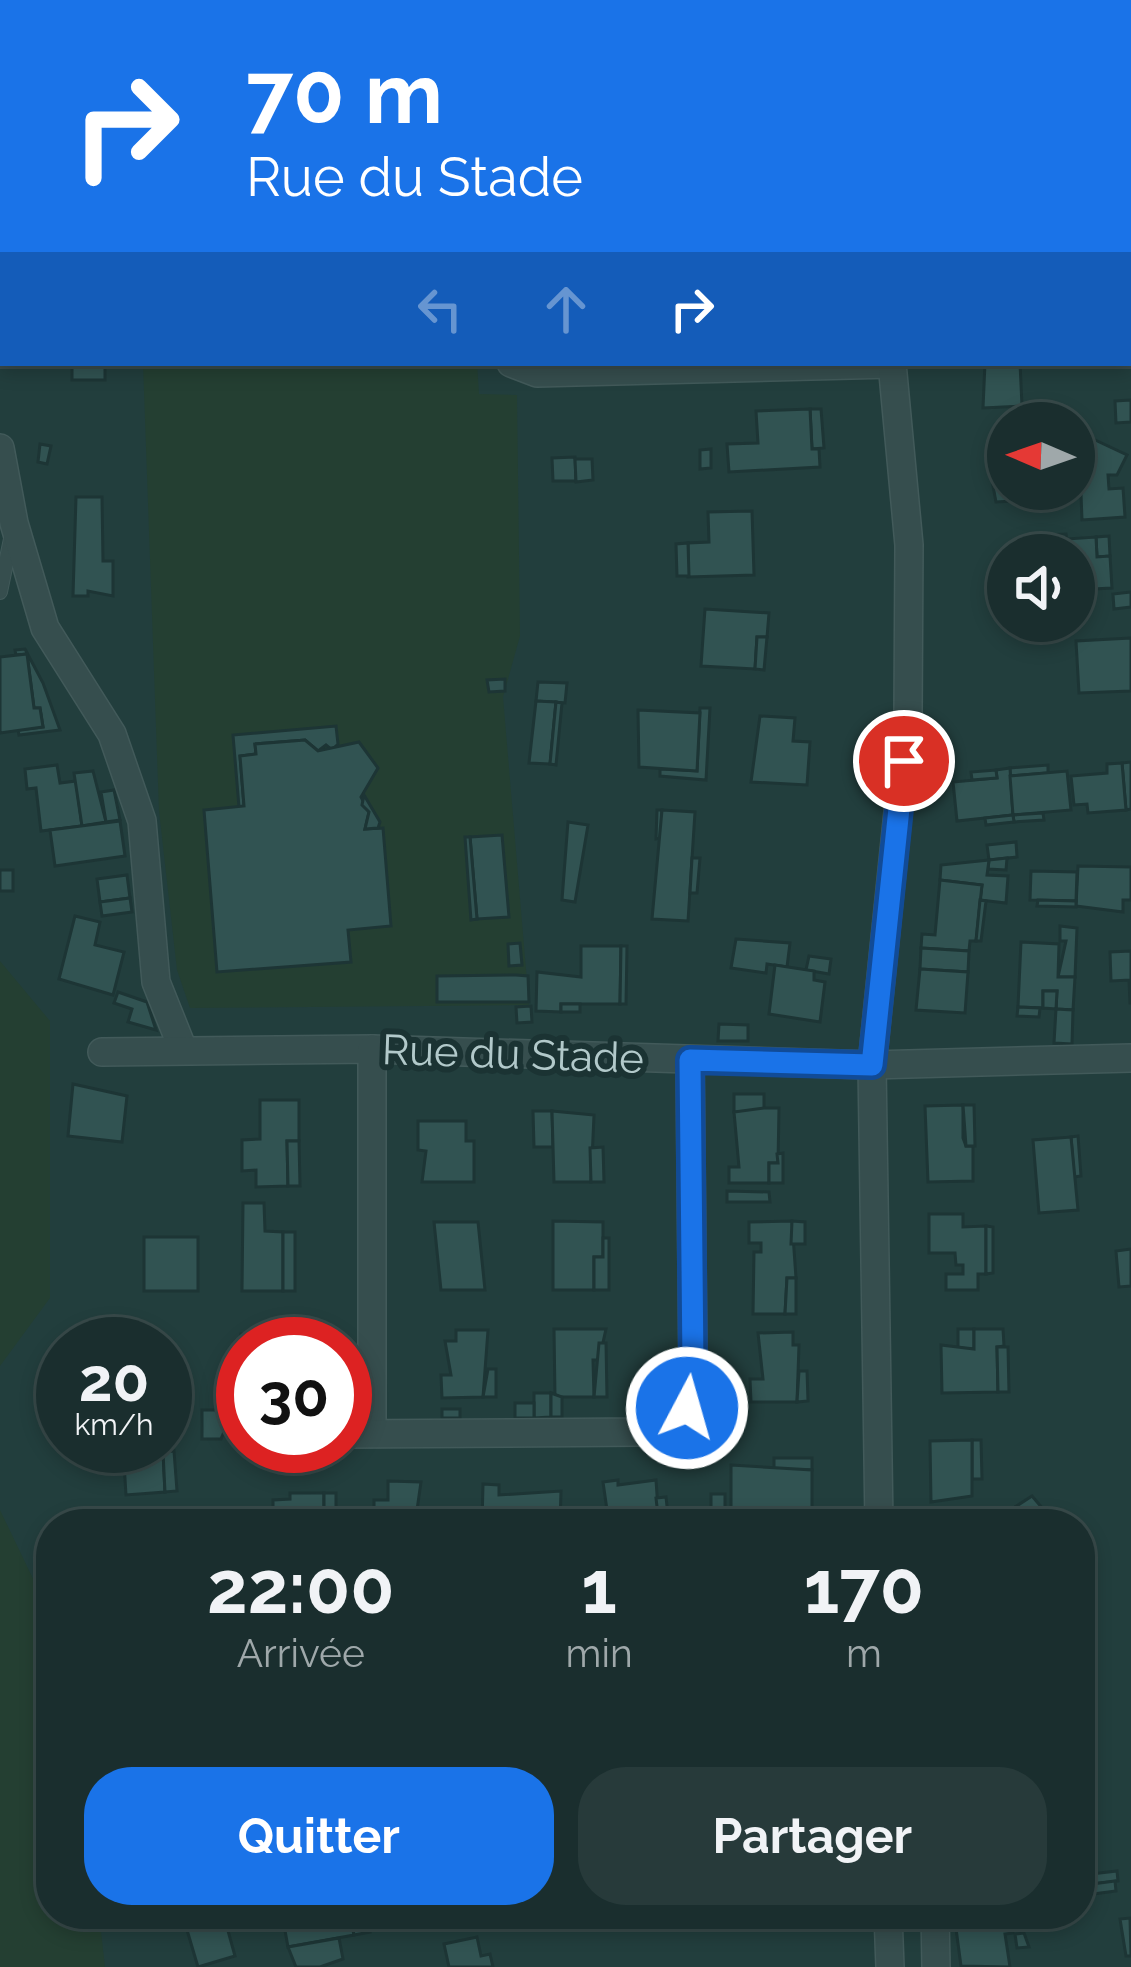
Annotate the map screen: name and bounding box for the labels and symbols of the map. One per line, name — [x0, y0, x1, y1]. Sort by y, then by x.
north arrow — [987, 402, 1095, 510]
pin — [853, 710, 955, 812]
street label: Rue du Stade — [381, 1025, 645, 1083]
speed limit sign: 30 — [216, 1317, 372, 1473]
position arrow — [624, 1345, 750, 1471]

